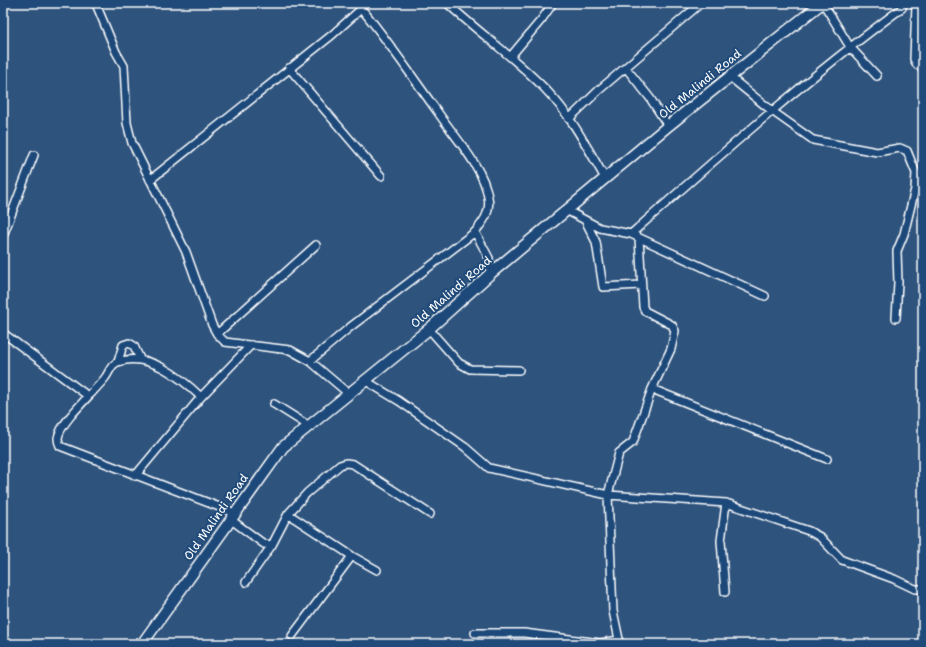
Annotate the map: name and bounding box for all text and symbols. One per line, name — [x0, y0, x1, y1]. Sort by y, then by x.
street label: Old Malindi Road — [655, 45, 745, 122]
street label: Old Malindi Road — [407, 252, 495, 332]
street label: Old Malindi Road — [180, 470, 252, 563]

